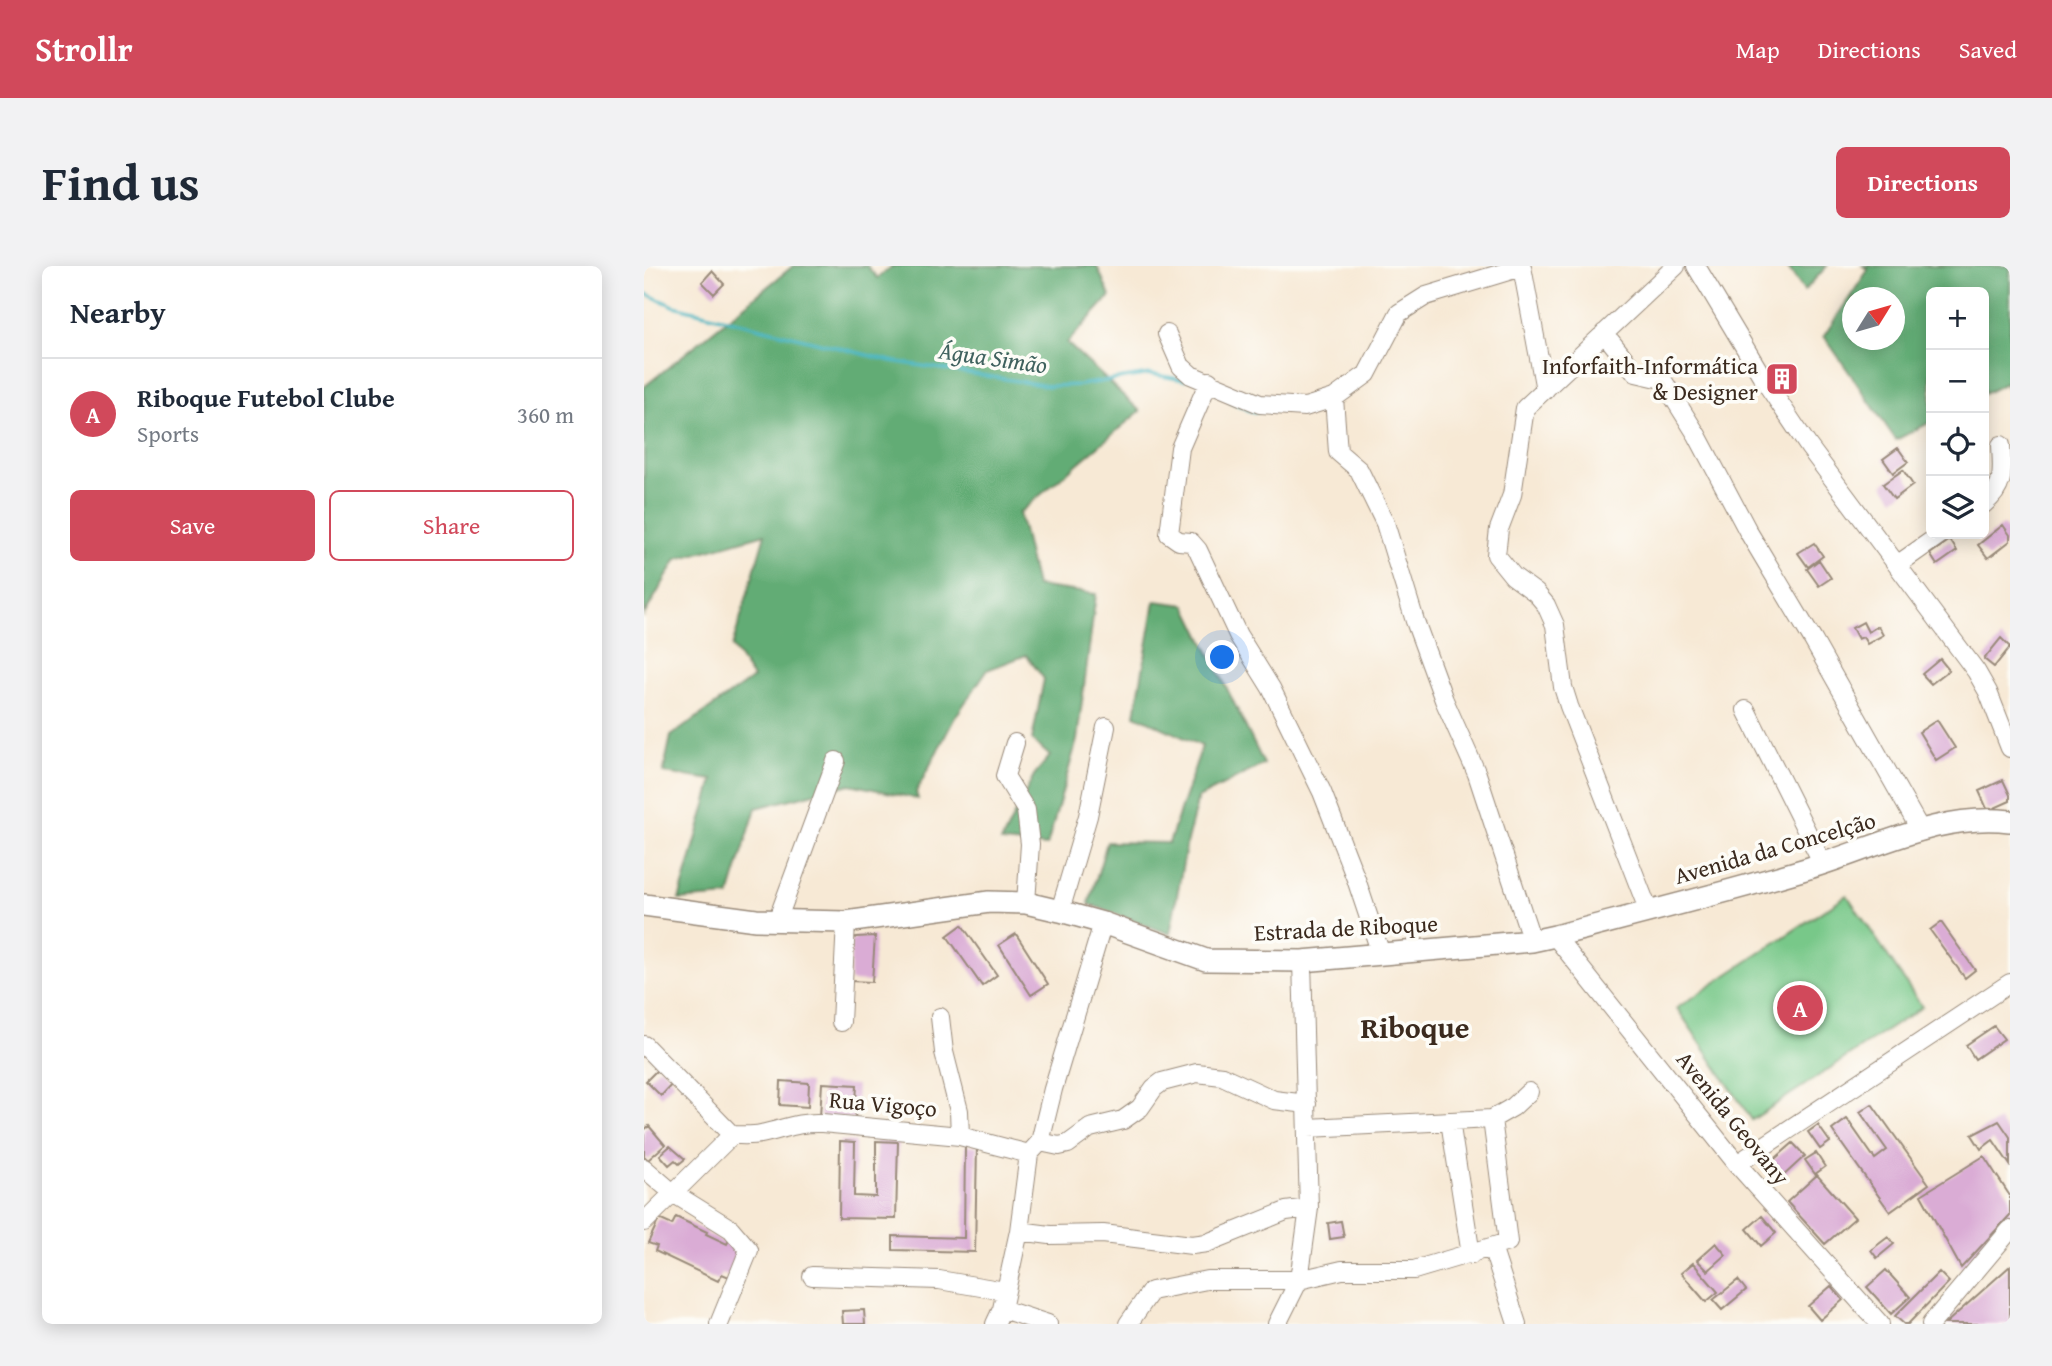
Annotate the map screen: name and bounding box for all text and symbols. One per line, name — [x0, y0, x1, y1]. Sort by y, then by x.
text: Strollr — [35, 25, 133, 73]
text: Map — [1736, 32, 1780, 67]
text: Directions — [1818, 32, 1921, 67]
text: Saved — [1959, 32, 2017, 67]
text: Find us — [42, 146, 200, 218]
button: Directions — [1836, 147, 2010, 218]
north arrow — [1842, 287, 1905, 350]
map controls — [1926, 287, 1989, 539]
button: + — [1926, 287, 1989, 350]
text: Nearby — [70, 290, 166, 334]
water label: Água Simão — [936, 332, 1049, 382]
place label: Inforfaith-Informática & Designer — [1542, 349, 1759, 408]
button: − — [1926, 350, 1989, 413]
building icon: Inforfaith-Informática & Designer — [1763, 360, 1801, 398]
text: Riboque Futebol Clube — [137, 378, 395, 417]
text: A — [86, 398, 100, 431]
text: 360 m — [517, 398, 574, 431]
button: locate — [1926, 413, 1989, 476]
text: Sports — [137, 417, 199, 450]
button: layers — [1926, 476, 1989, 539]
button: Save — [70, 490, 315, 561]
button: Share — [329, 490, 574, 561]
your location — [1205, 640, 1239, 674]
street label: Avenida da Concelção — [1670, 803, 1879, 892]
street label: Estrada de Riboque — [1253, 906, 1439, 949]
pin: A — [1777, 982, 1823, 1034]
district label: Riboque — [1361, 1005, 1469, 1049]
street label: Avenida Geovany — [1669, 1044, 1798, 1192]
street label: Rua Vigoço — [828, 1082, 938, 1125]

